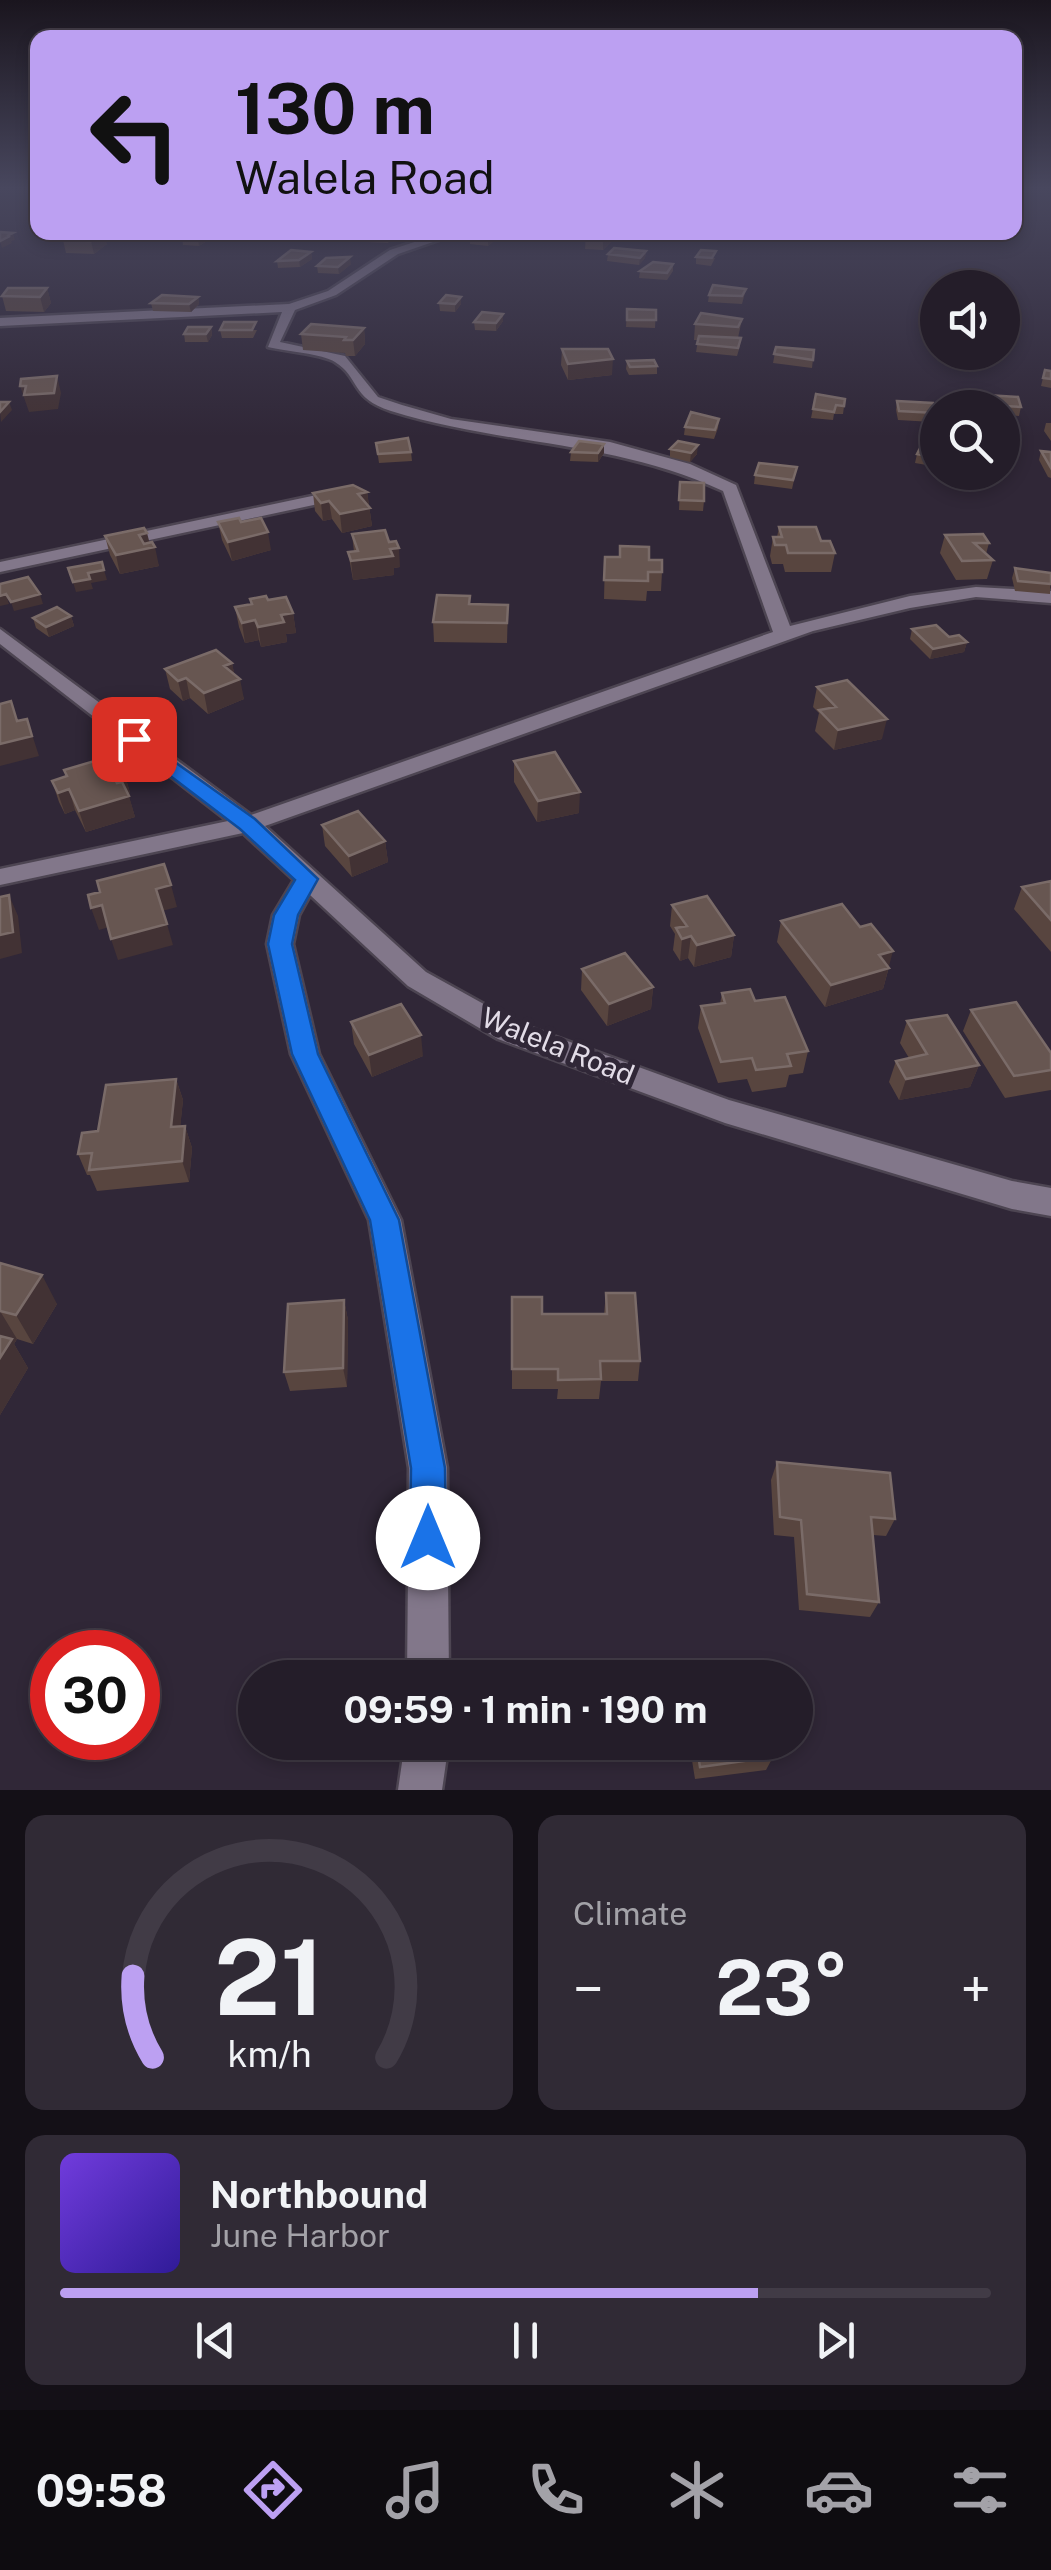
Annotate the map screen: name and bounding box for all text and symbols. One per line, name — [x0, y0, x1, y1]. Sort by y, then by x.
text: 130 m — [235, 67, 435, 150]
icon: left — [70, 70, 200, 200]
text: Walela Road — [235, 151, 495, 204]
map controls — [920, 270, 1020, 490]
button: sound — [920, 270, 1020, 370]
button: search — [920, 390, 1020, 490]
pin — [92, 697, 177, 782]
icon: arrive — [107, 712, 162, 767]
street label: Walela Road — [477, 1000, 639, 1091]
position arrow — [376, 1486, 480, 1590]
speed limit sign: 30 — [30, 1630, 160, 1760]
text: 09:59 · 1 min · 190 m — [343, 1687, 708, 1732]
text: Climate — [573, 1895, 687, 1932]
text: 21 — [214, 1916, 324, 2038]
text: 23° — [715, 1944, 849, 2032]
text: − — [573, 1957, 604, 2021]
text: + — [961, 1957, 991, 2021]
text: km/h — [227, 2033, 311, 2075]
text: Northbound — [210, 2172, 428, 2217]
text: June Harbor — [210, 2217, 390, 2254]
icon: previous — [188, 2313, 243, 2368]
icon: pause — [498, 2313, 553, 2368]
icon: next — [808, 2313, 863, 2368]
icon: directions — [238, 2455, 308, 2525]
icon: music — [380, 2455, 450, 2525]
icon: phone — [521, 2455, 591, 2525]
icon: climate — [662, 2455, 732, 2525]
icon: car — [804, 2455, 874, 2525]
icon: filters — [945, 2455, 1015, 2525]
text: 09:58 — [36, 2464, 167, 2517]

